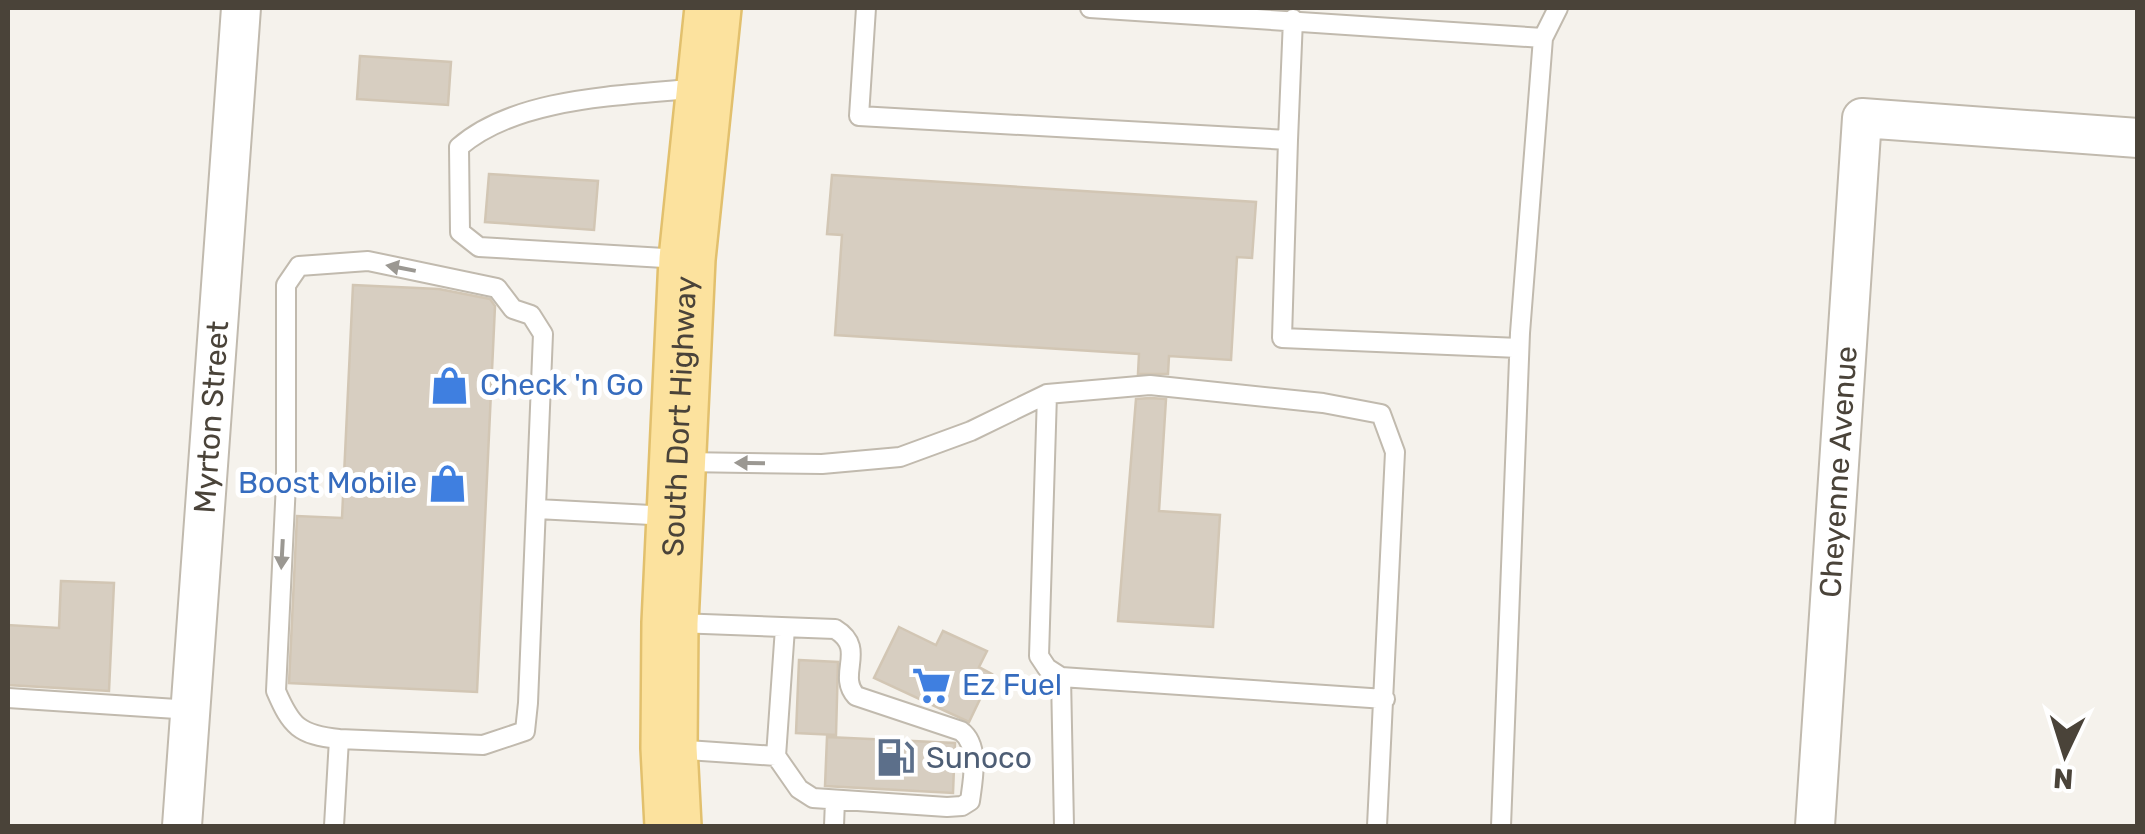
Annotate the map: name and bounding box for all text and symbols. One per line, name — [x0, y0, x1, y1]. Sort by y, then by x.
one-way arrow — [386, 259, 417, 275]
street label: South Dort Highway — [655, 275, 704, 557]
street label: Myrton Street — [187, 319, 236, 515]
street label: Cheyenne Avenue — [1812, 345, 1865, 599]
shop icon: Check 'n Go — [429, 364, 471, 406]
place label: Check 'n Go — [480, 367, 644, 403]
one-way arrow — [733, 454, 765, 470]
shop icon: Boost Mobile — [426, 462, 468, 504]
place label: Boost Mobile — [238, 465, 417, 501]
one-way arrow — [274, 538, 290, 570]
supermarket icon: Ez Fuel — [911, 664, 953, 706]
place label: Ez Fuel — [962, 667, 1062, 703]
north arrow — [2015, 704, 2115, 804]
fuel station icon: Sunoco — [875, 737, 917, 779]
place label: Sunoco — [926, 740, 1032, 776]
text: N — [2052, 761, 2074, 796]

